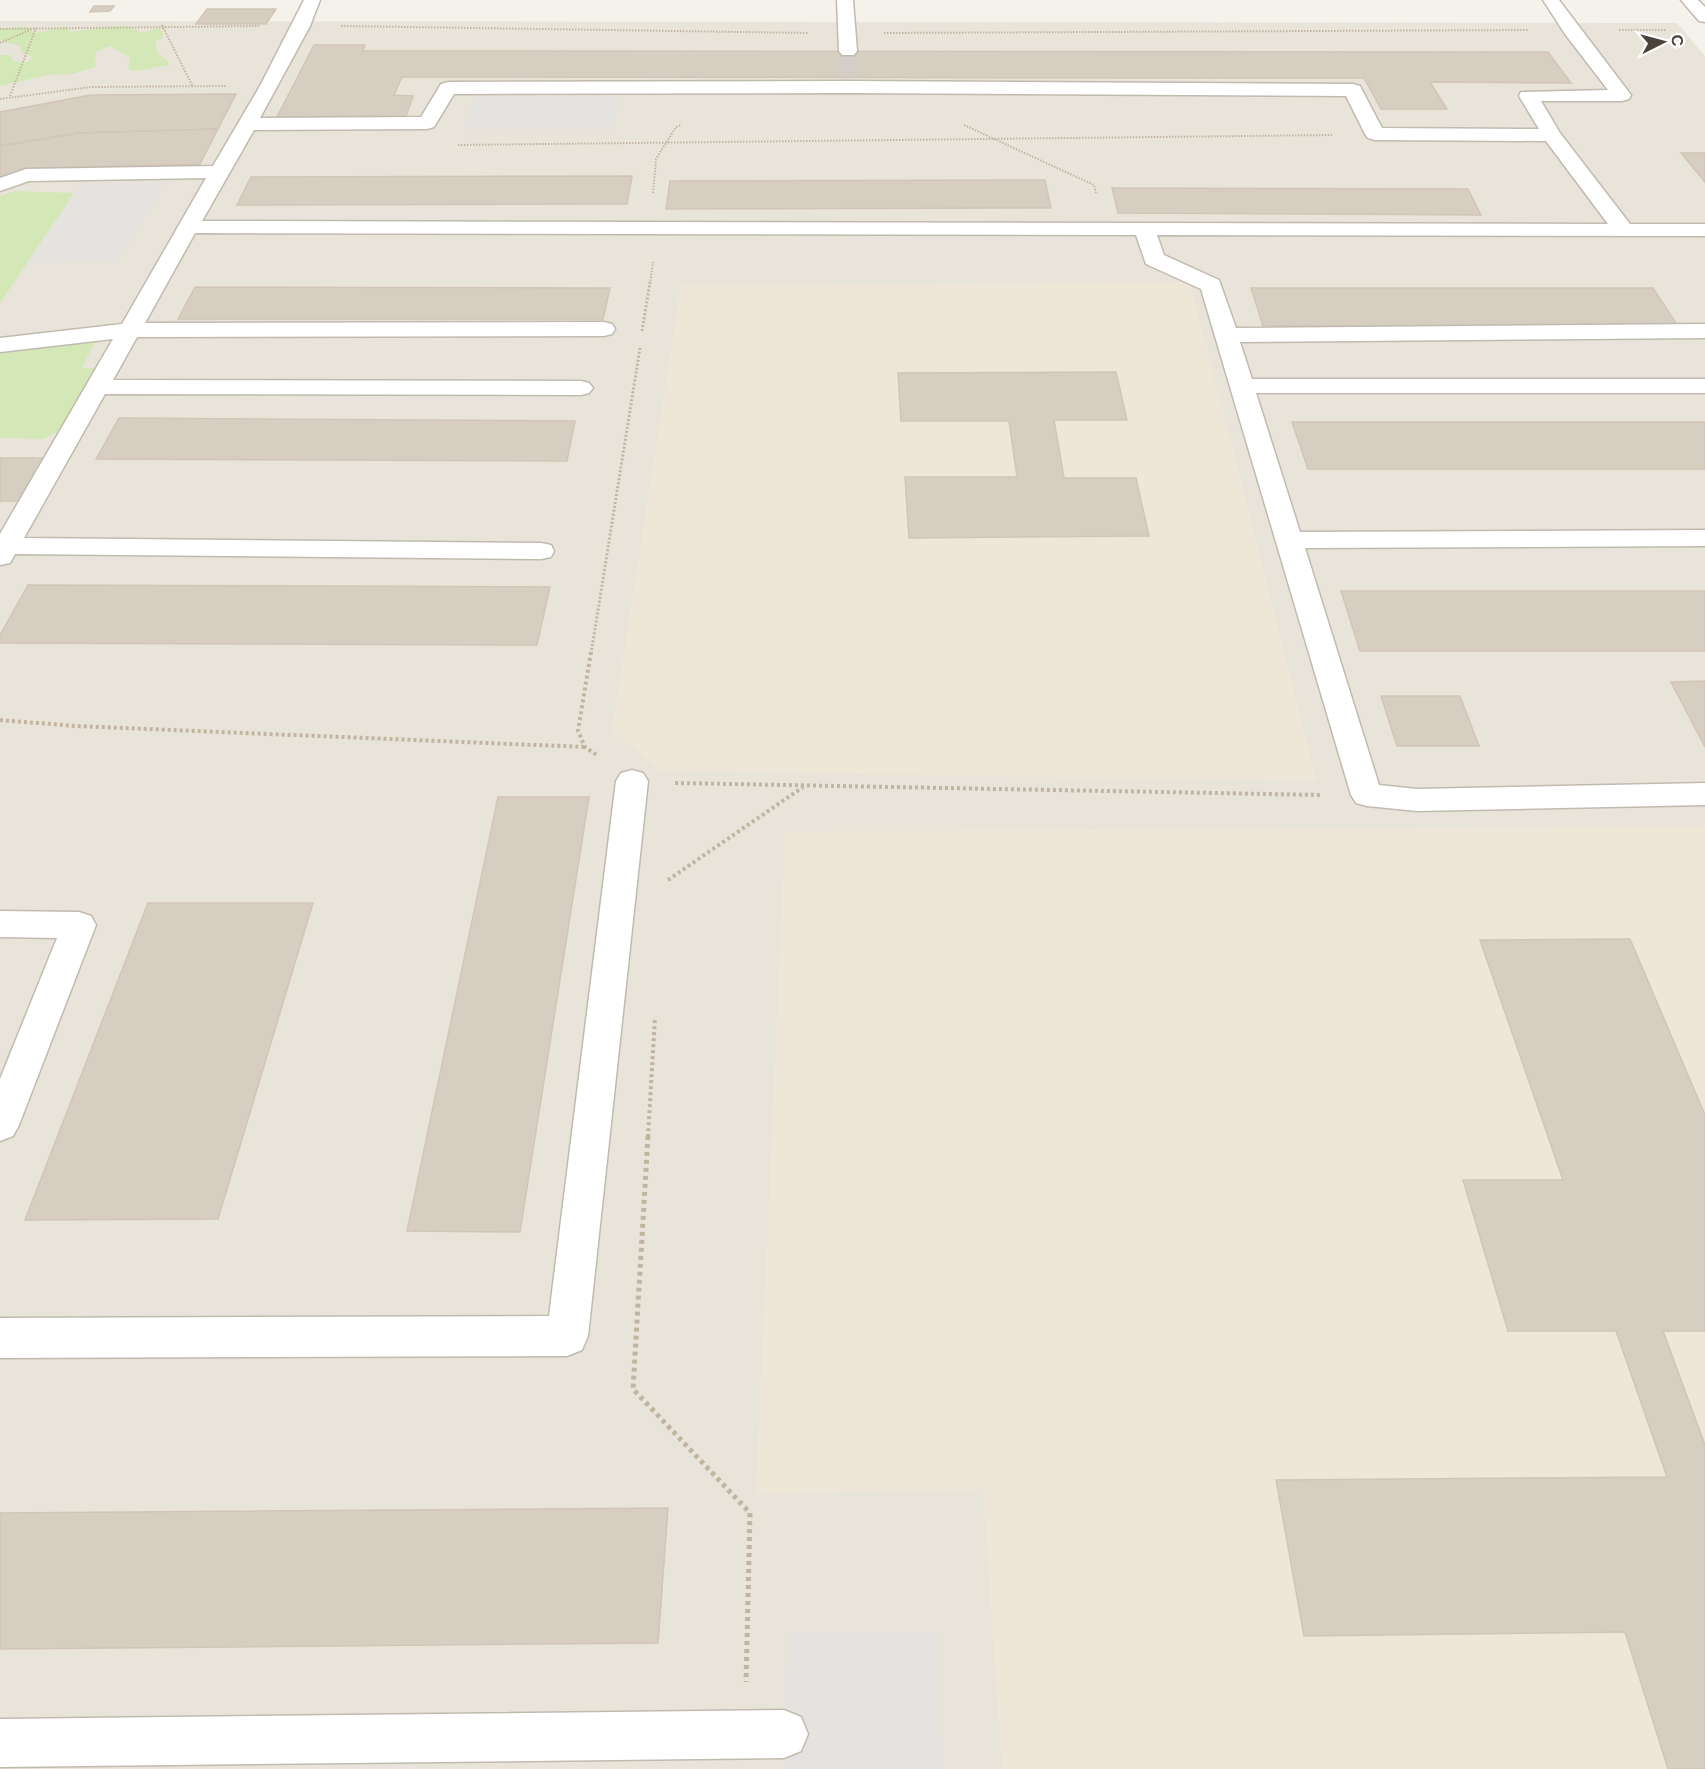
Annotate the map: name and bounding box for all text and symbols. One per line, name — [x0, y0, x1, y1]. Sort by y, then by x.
north arrow — [1633, 12, 1693, 72]
text: С — [1668, 34, 1687, 48]

